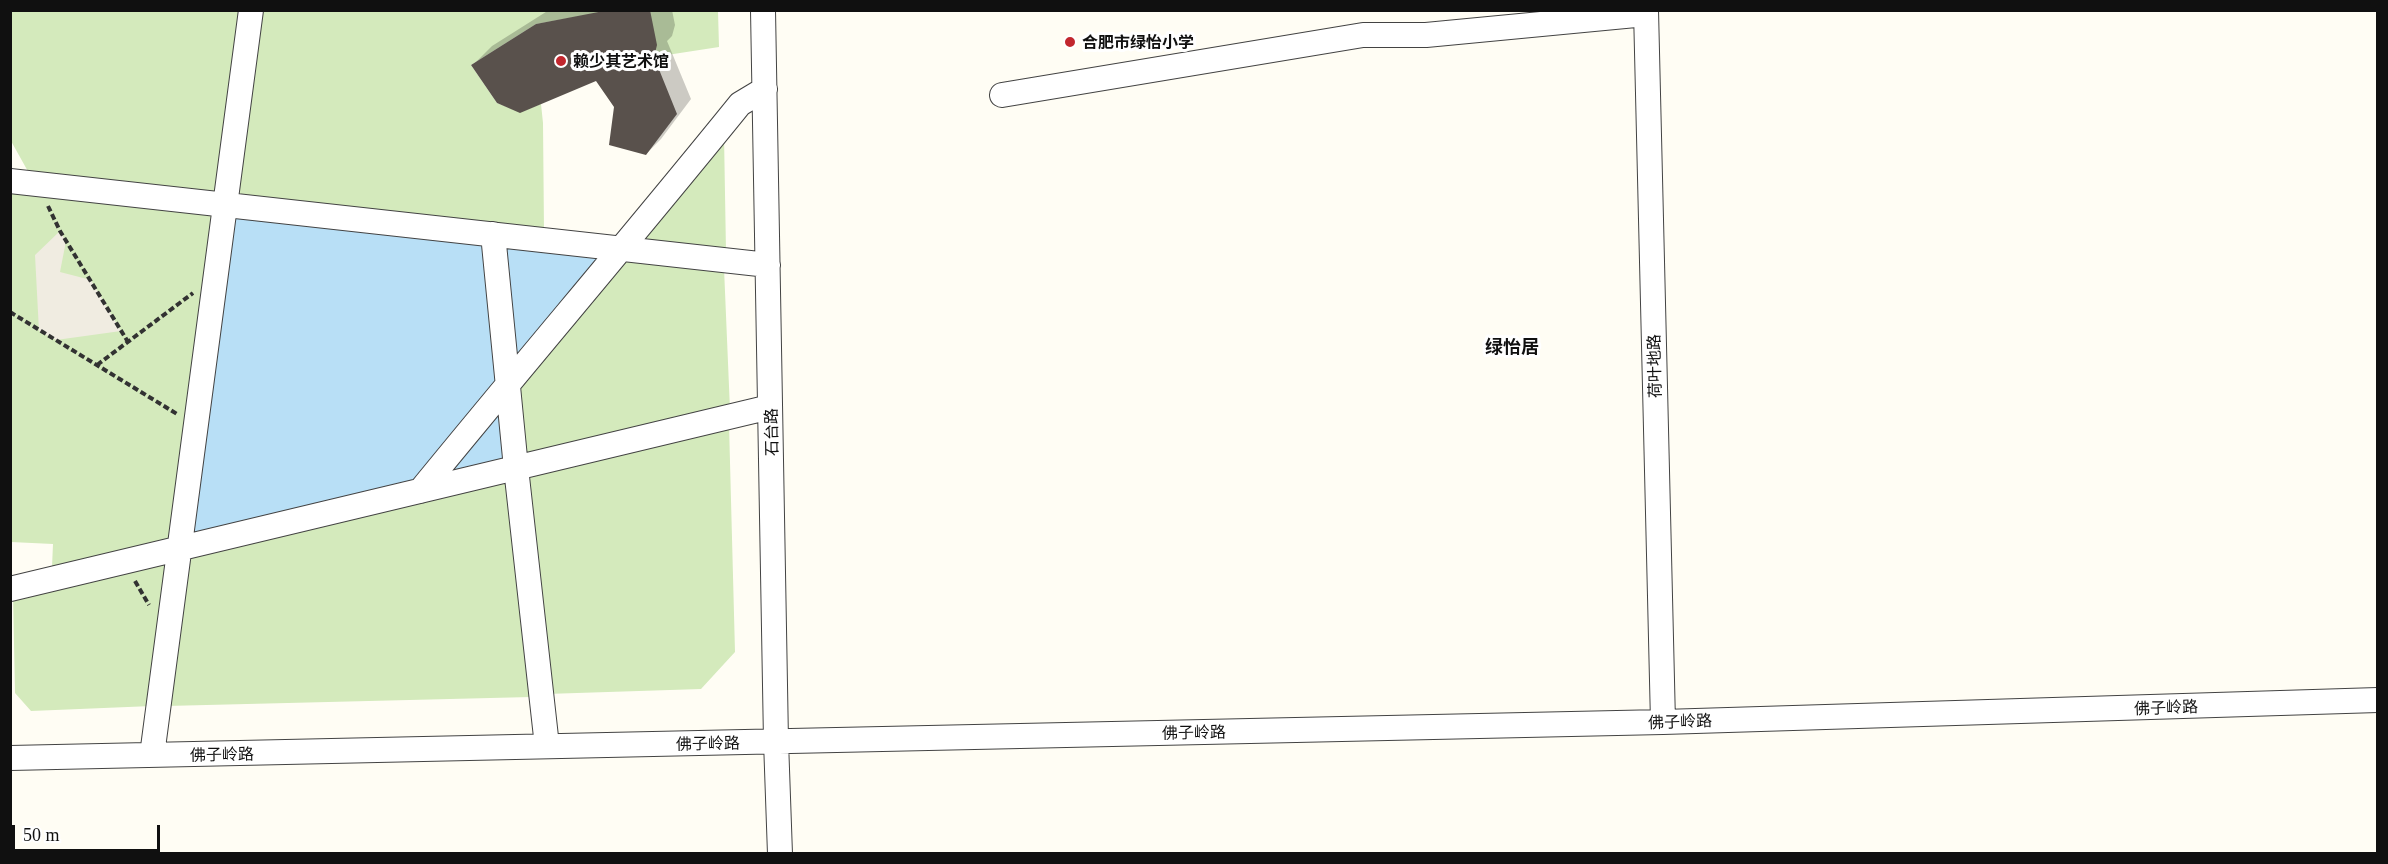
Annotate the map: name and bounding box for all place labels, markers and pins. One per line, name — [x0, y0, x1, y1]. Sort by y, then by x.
place label: 合肥市绿怡小学 — [1082, 32, 1194, 52]
marker: 合肥市绿怡小学 — [1063, 35, 1077, 49]
place label: 赖少其艺术馆 — [573, 51, 669, 71]
marker: 赖少其艺术馆 — [554, 54, 568, 68]

